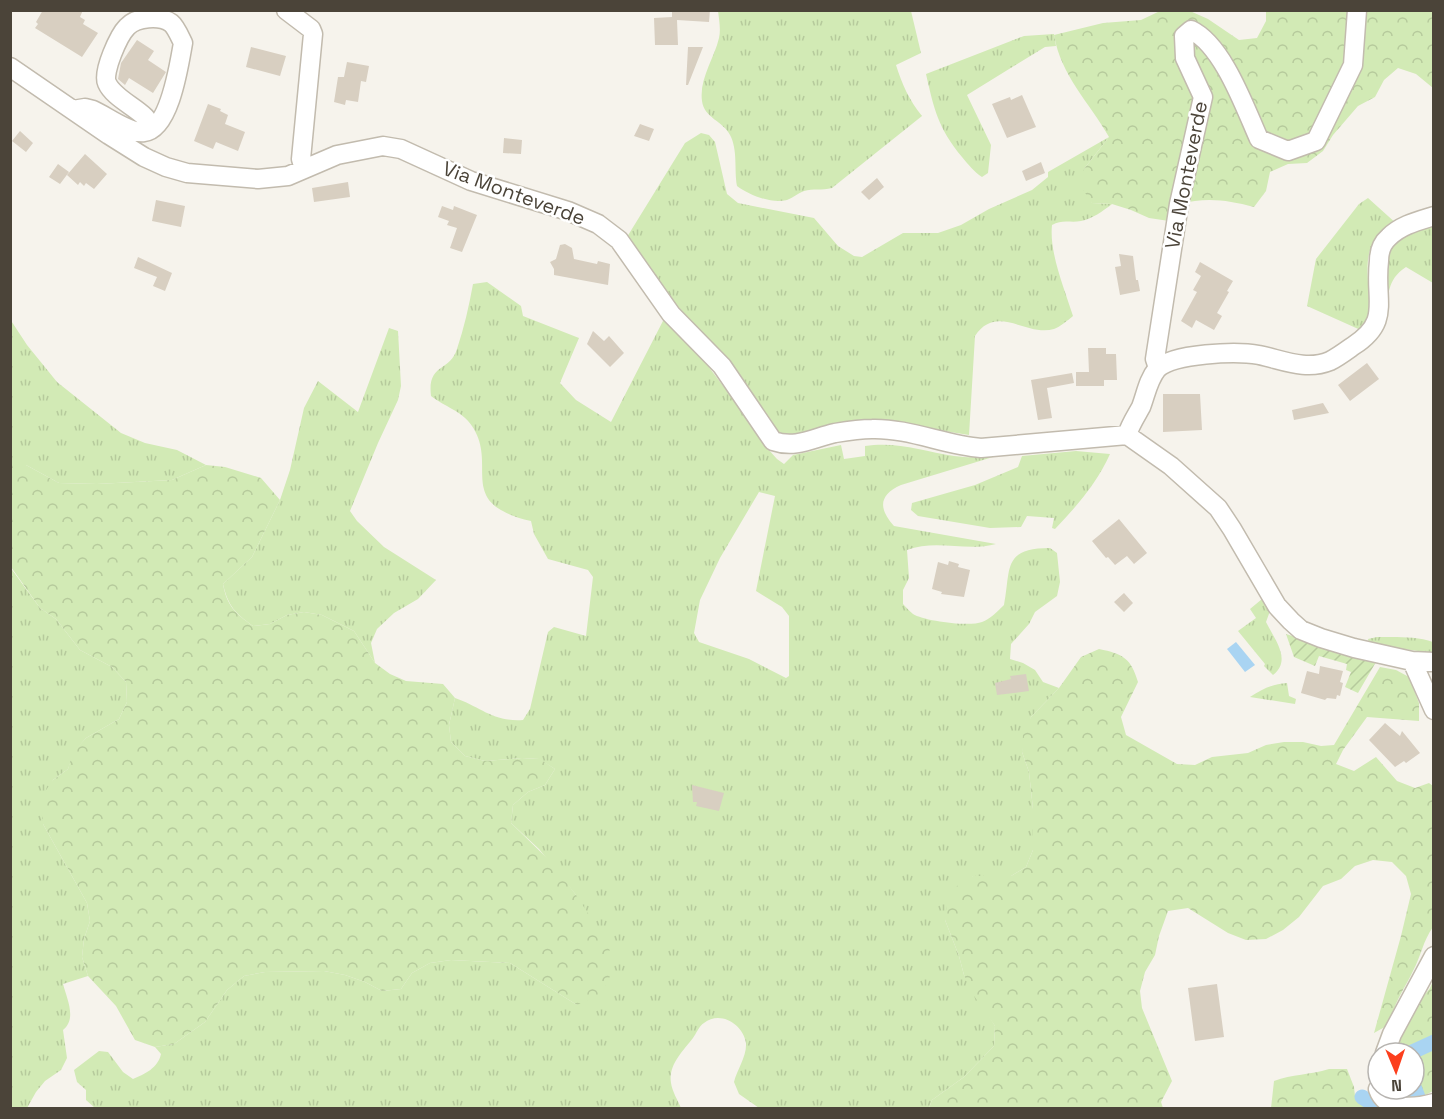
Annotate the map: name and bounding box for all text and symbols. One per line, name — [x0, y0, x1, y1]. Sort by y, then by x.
street label: Via Monteverde — [1159, 99, 1213, 251]
street label: Via Monteverde — [439, 155, 589, 231]
north arrow — [1366, 1041, 1426, 1101]
text: N — [1391, 1075, 1402, 1096]

